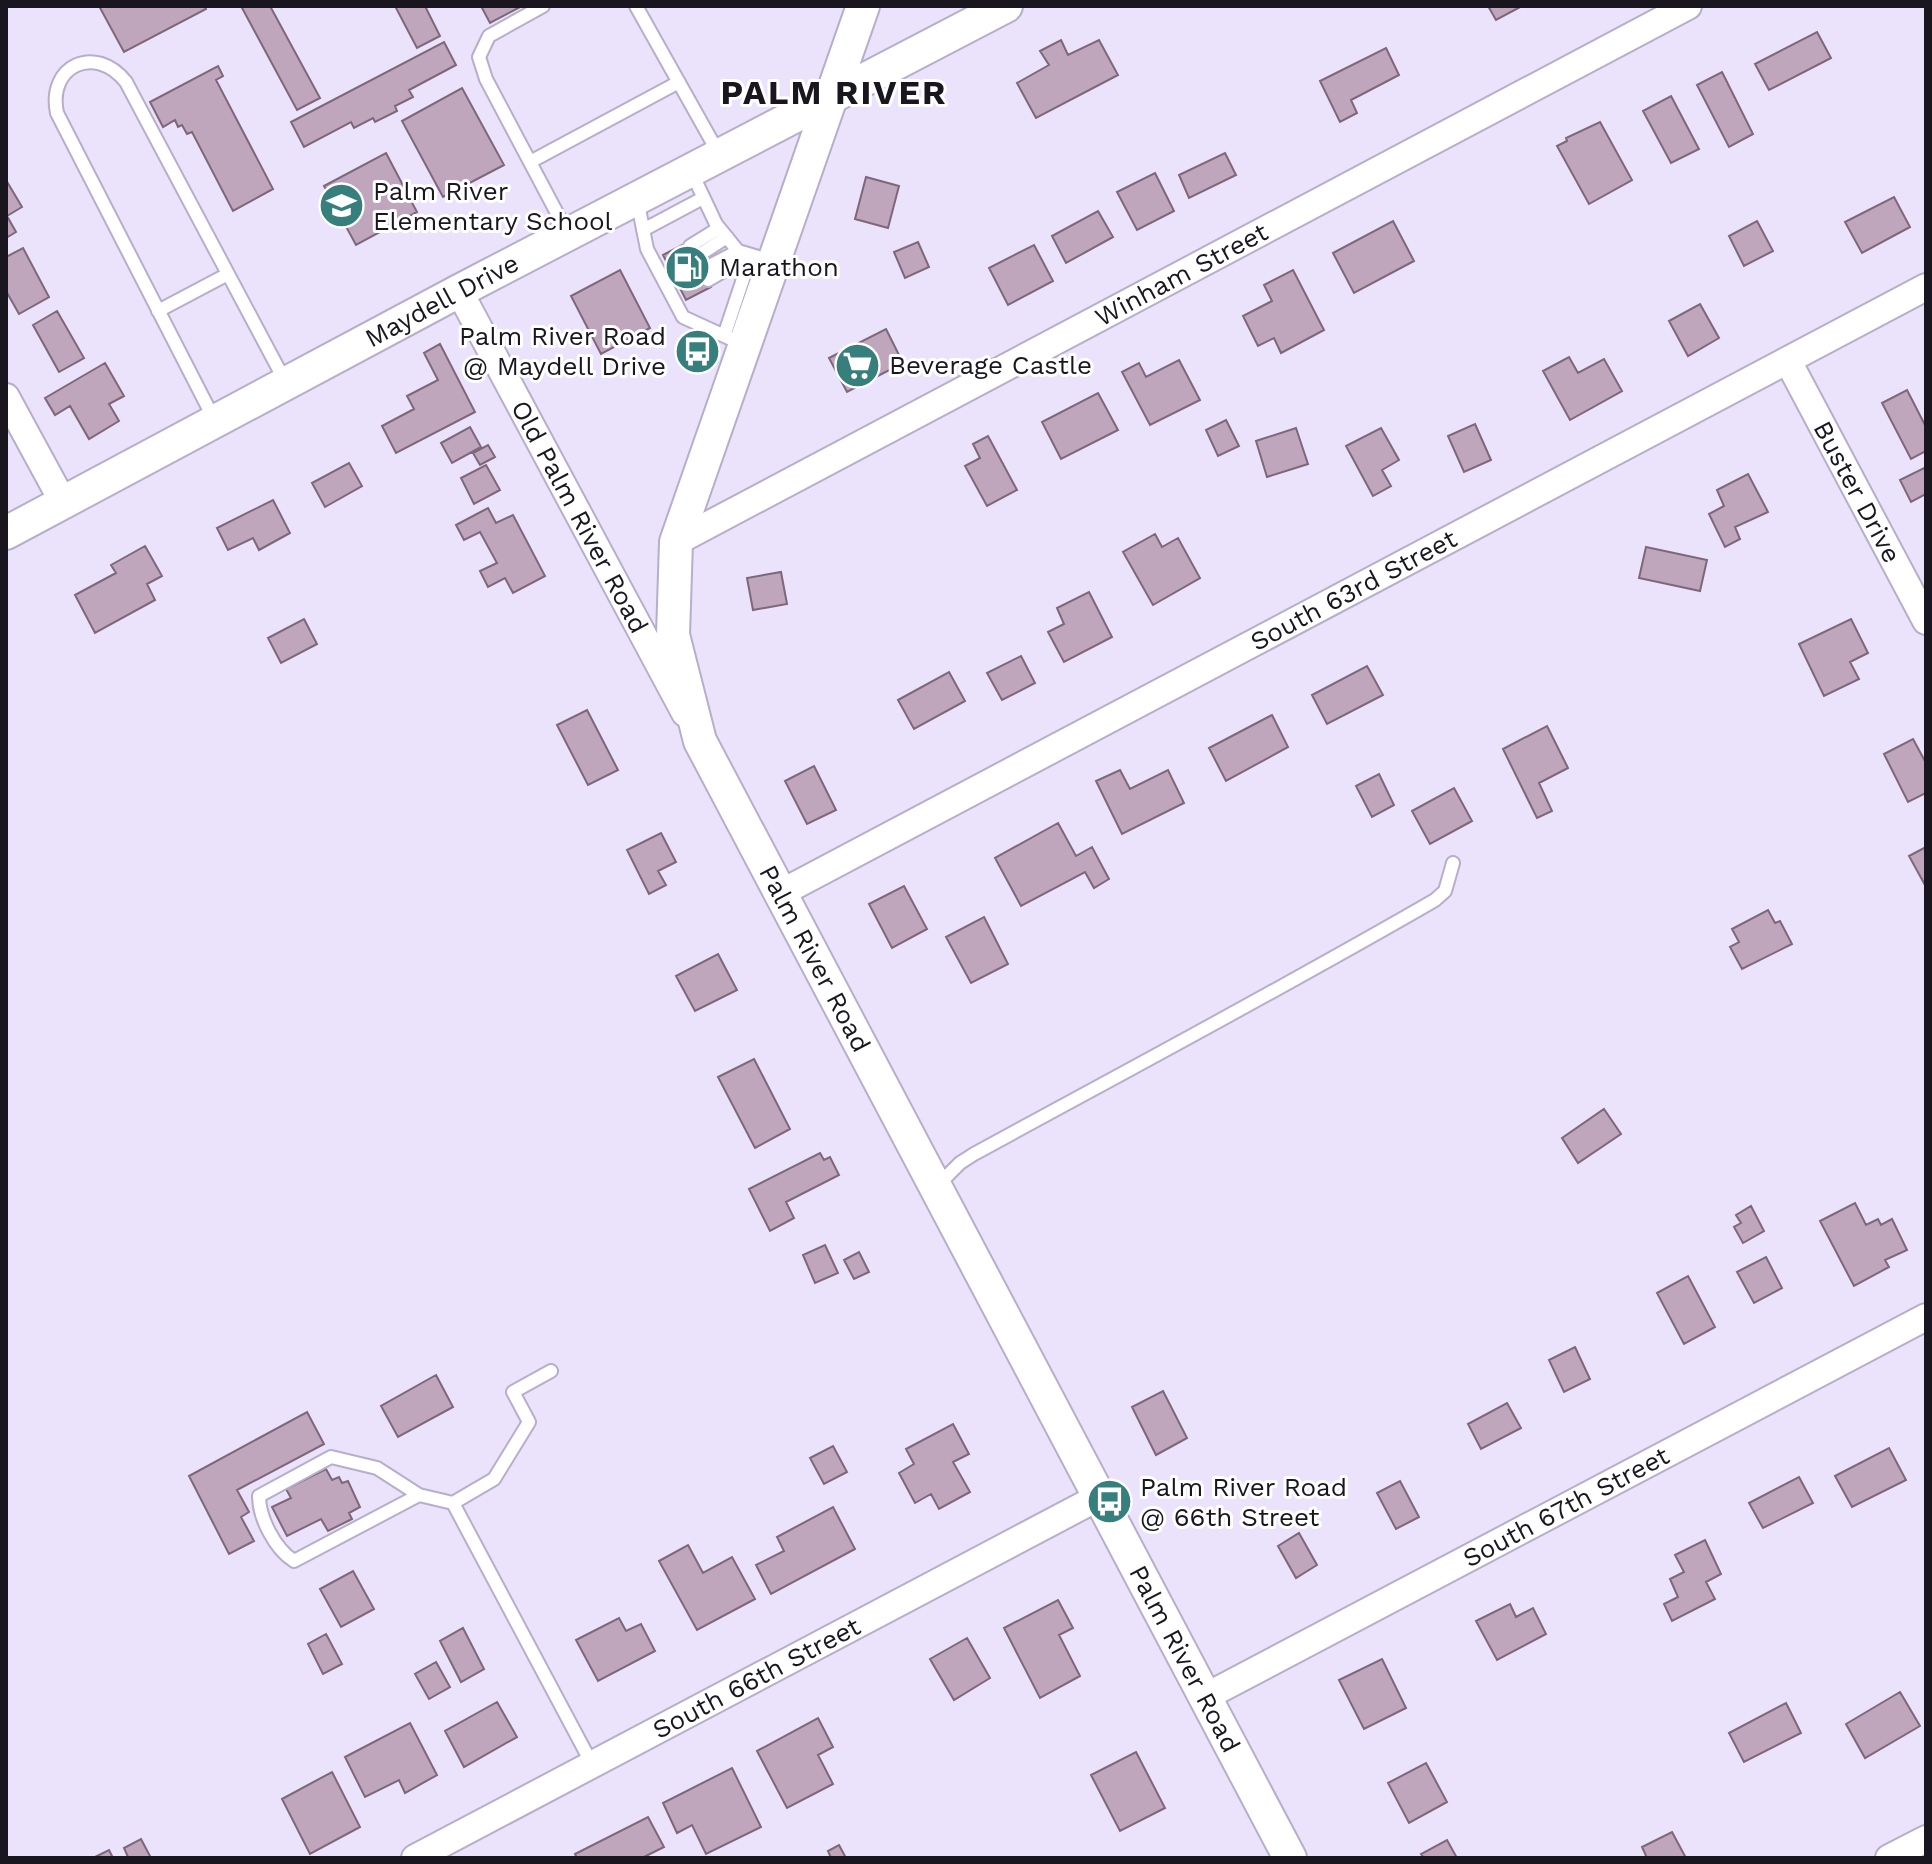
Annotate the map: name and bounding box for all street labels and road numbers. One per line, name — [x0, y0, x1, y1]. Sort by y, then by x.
street label: Winham Street — [1090, 216, 1273, 332]
street label: Maydell Drive — [360, 248, 524, 353]
street label: Old Palm River Road — [505, 395, 654, 638]
street label: Buster Drive — [1808, 416, 1907, 568]
street label: South 63rd Street — [1245, 523, 1462, 657]
street label: Palm River Road — [753, 860, 877, 1057]
street label: South 67th Street — [1458, 1440, 1674, 1573]
street label: Palm River Road — [1123, 1560, 1246, 1757]
street label: South 66th Street — [648, 1611, 865, 1745]

